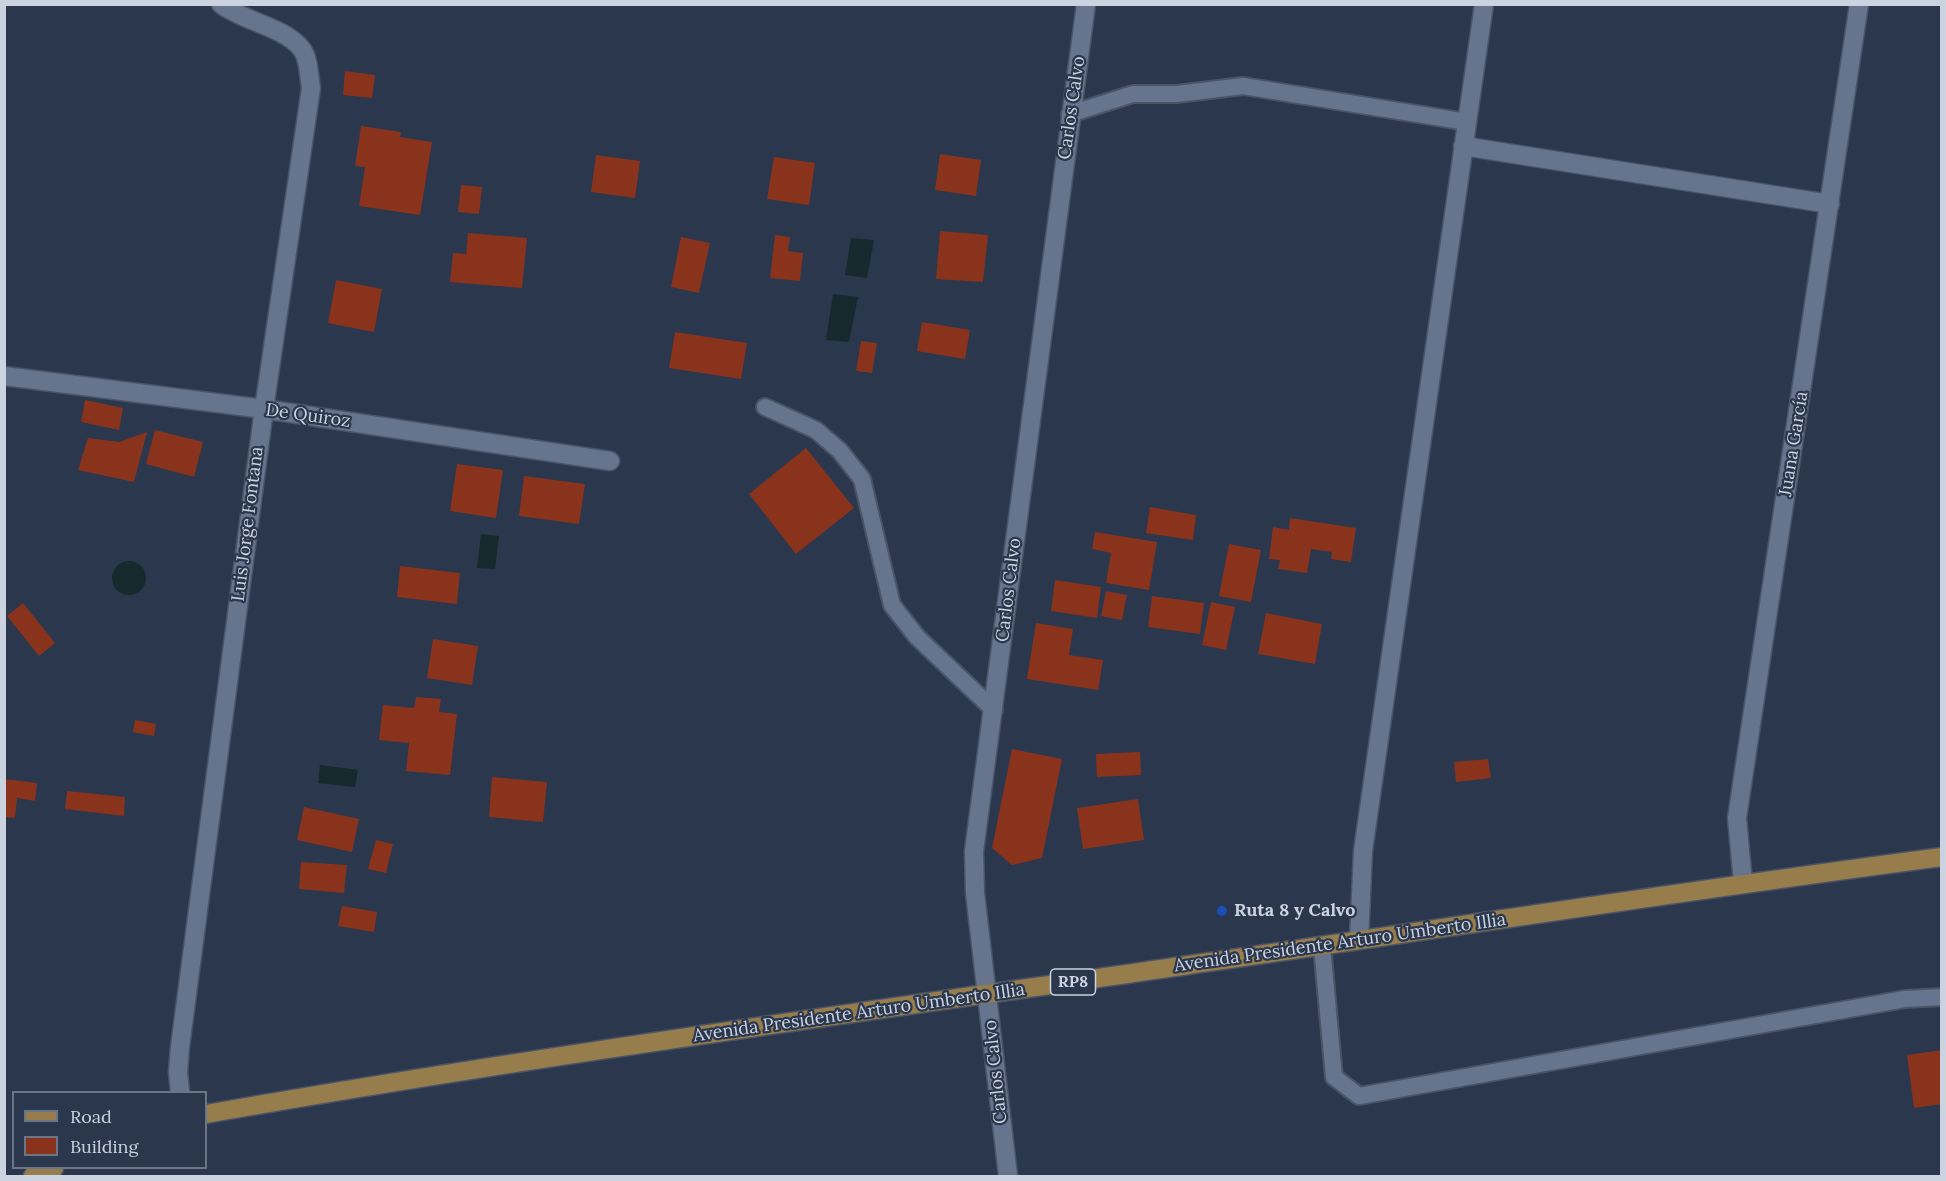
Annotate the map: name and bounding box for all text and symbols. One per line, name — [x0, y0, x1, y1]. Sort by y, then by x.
street label: Carlos Calvo — [1054, 55, 1090, 161]
street label: Juana García — [1775, 390, 1813, 498]
street label: De Quiroz — [264, 399, 352, 433]
street label: Luis Jorge Fontana — [228, 445, 268, 603]
street label: Carlos Calvo — [992, 537, 1026, 643]
place label: Ruta 8 y Calvo — [1234, 900, 1356, 922]
marker: Ruta 8 y Calvo — [1215, 904, 1229, 918]
street label: Avenida Presidente Arturo Umberto Illia — [1173, 909, 1507, 977]
road number: RP8 — [1050, 969, 1096, 995]
street label: Avenida Presidente Arturo Umberto Illia — [692, 979, 1026, 1047]
street label: Carlos Calvo — [980, 1019, 1012, 1125]
legend — [12, 1091, 207, 1169]
text: Road — [70, 1105, 112, 1128]
text: Building — [70, 1135, 138, 1158]

